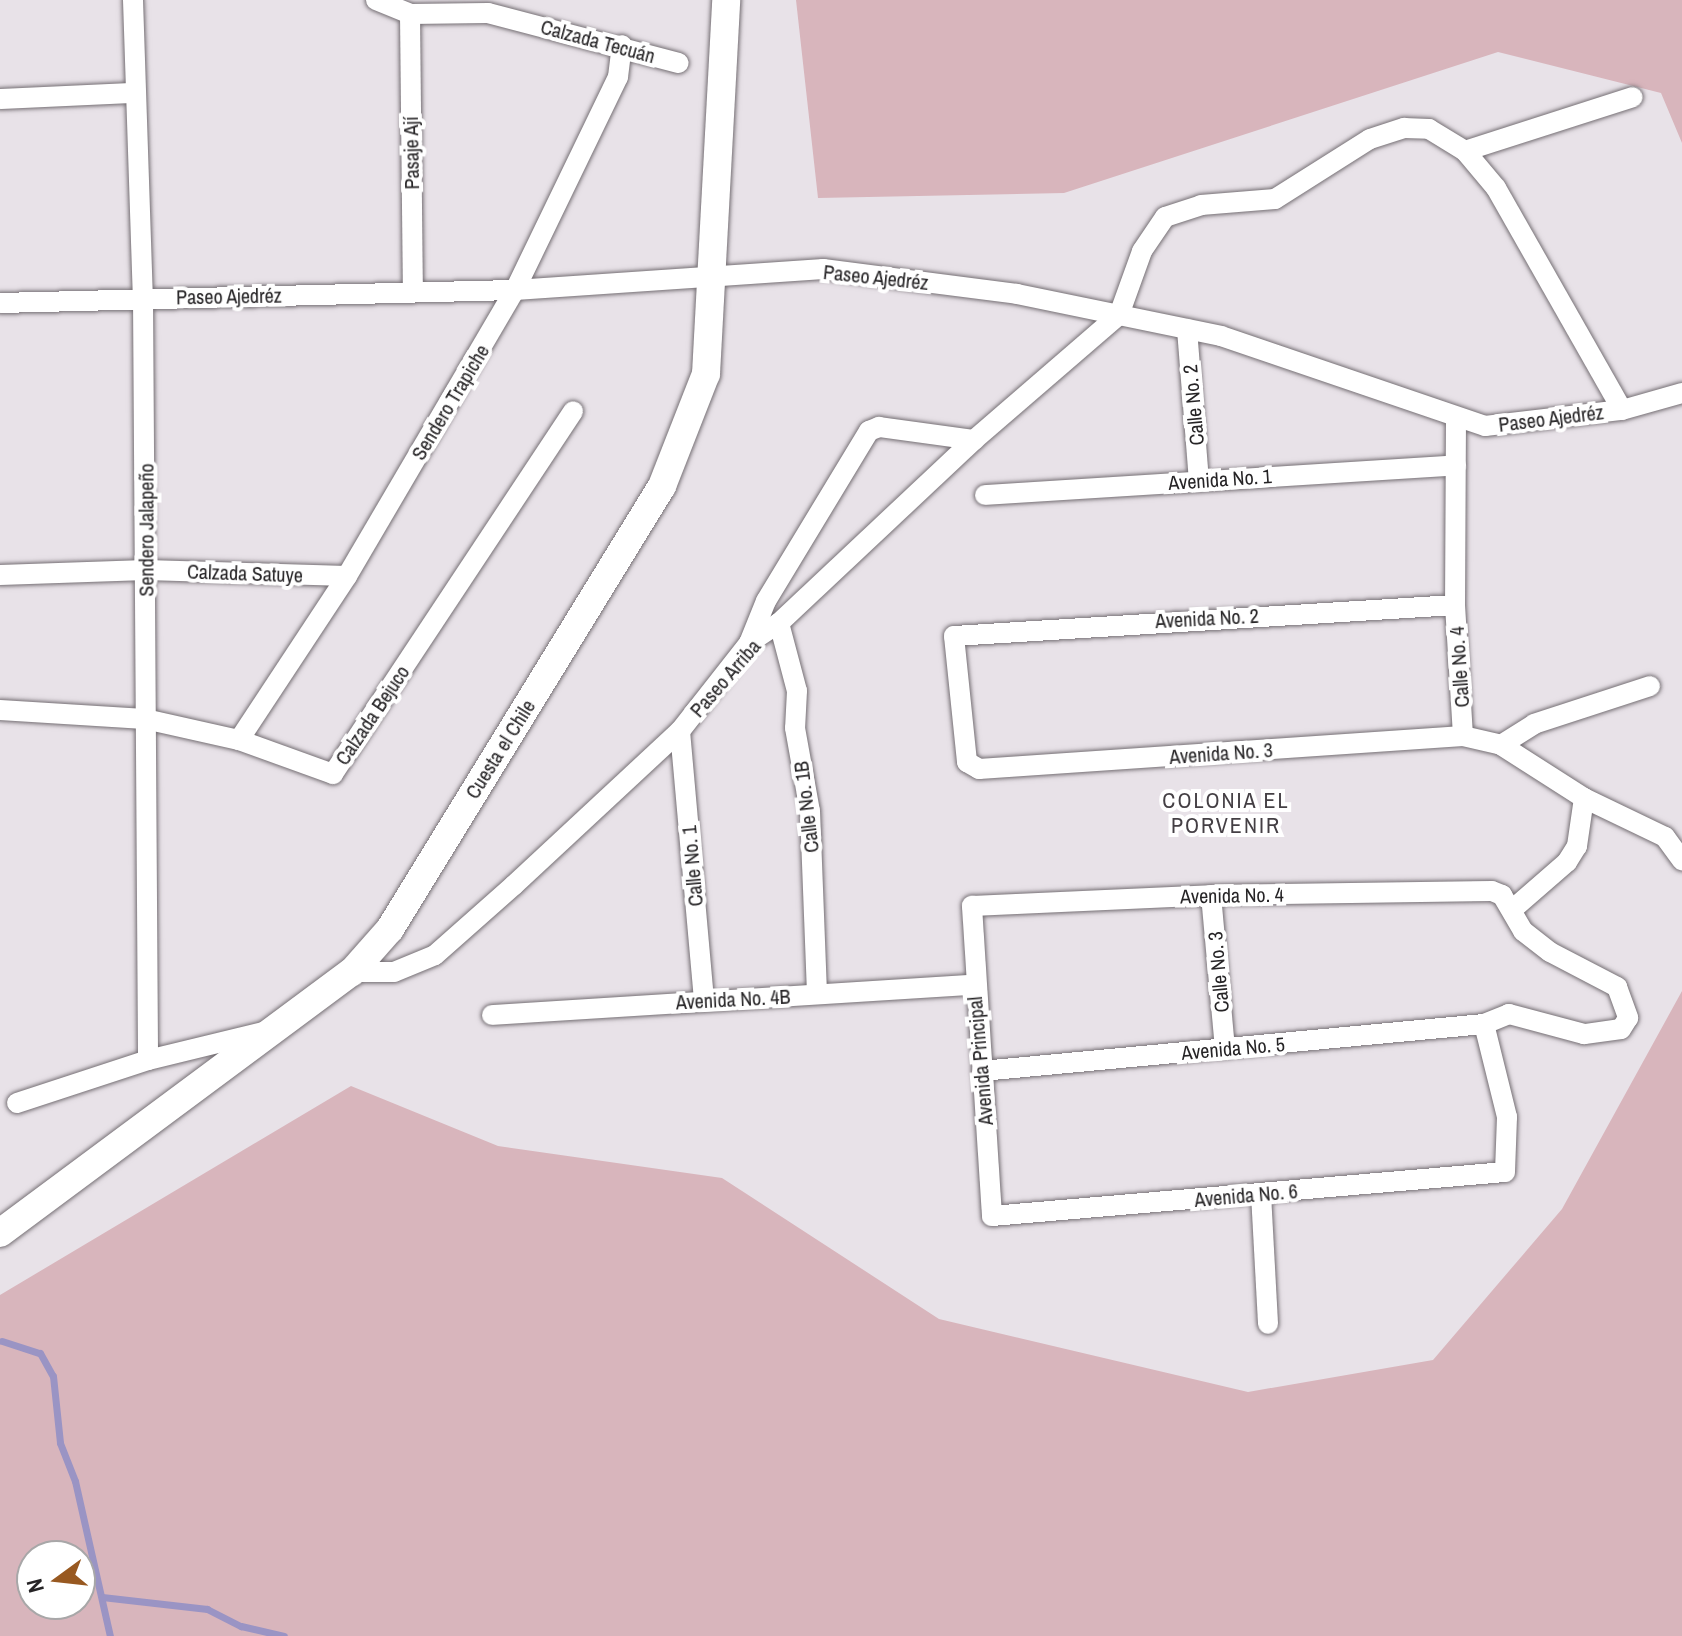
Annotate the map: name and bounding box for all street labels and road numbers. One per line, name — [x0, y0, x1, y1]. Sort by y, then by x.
street label: Calzada Tecuán — [538, 14, 658, 68]
street label: Pasaje Ají — [398, 116, 424, 190]
street label: Paseo Ajedréz — [822, 259, 930, 295]
street label: Paseo Ajedréz — [175, 283, 283, 309]
street label: Sendero Trapiche — [406, 340, 494, 464]
street label: Calle No. 2 — [1178, 364, 1208, 446]
street label: Paseo Ajedréz — [1497, 400, 1605, 436]
street label: Sendero Jalapeño — [134, 463, 158, 597]
street label: Avenida No. 1 — [1167, 463, 1273, 495]
street label: Calzada Satuye — [187, 559, 303, 587]
street label: Avenida No. 2 — [1155, 603, 1259, 633]
street label: Calle No. 4 — [1444, 626, 1474, 708]
street label: Paseo Arriba — [685, 634, 765, 722]
street label: Calzada Bejuco — [330, 661, 414, 769]
street label: Cuesta el Chile — [460, 695, 540, 803]
street label: Avenida No. 3 — [1168, 737, 1274, 769]
street label: Calle No. 1B — [788, 760, 824, 854]
street label: Calle No. 1 — [677, 825, 707, 907]
street label: Avenida No. 4 — [1180, 882, 1284, 908]
street label: Calle No. 3 — [1203, 931, 1233, 1013]
street label: Avenida No. 4B — [675, 984, 791, 1014]
street label: Avenida Principal — [962, 996, 998, 1126]
street label: Avenida No. 5 — [1180, 1032, 1286, 1064]
street label: Avenida No. 6 — [1193, 1179, 1299, 1211]

